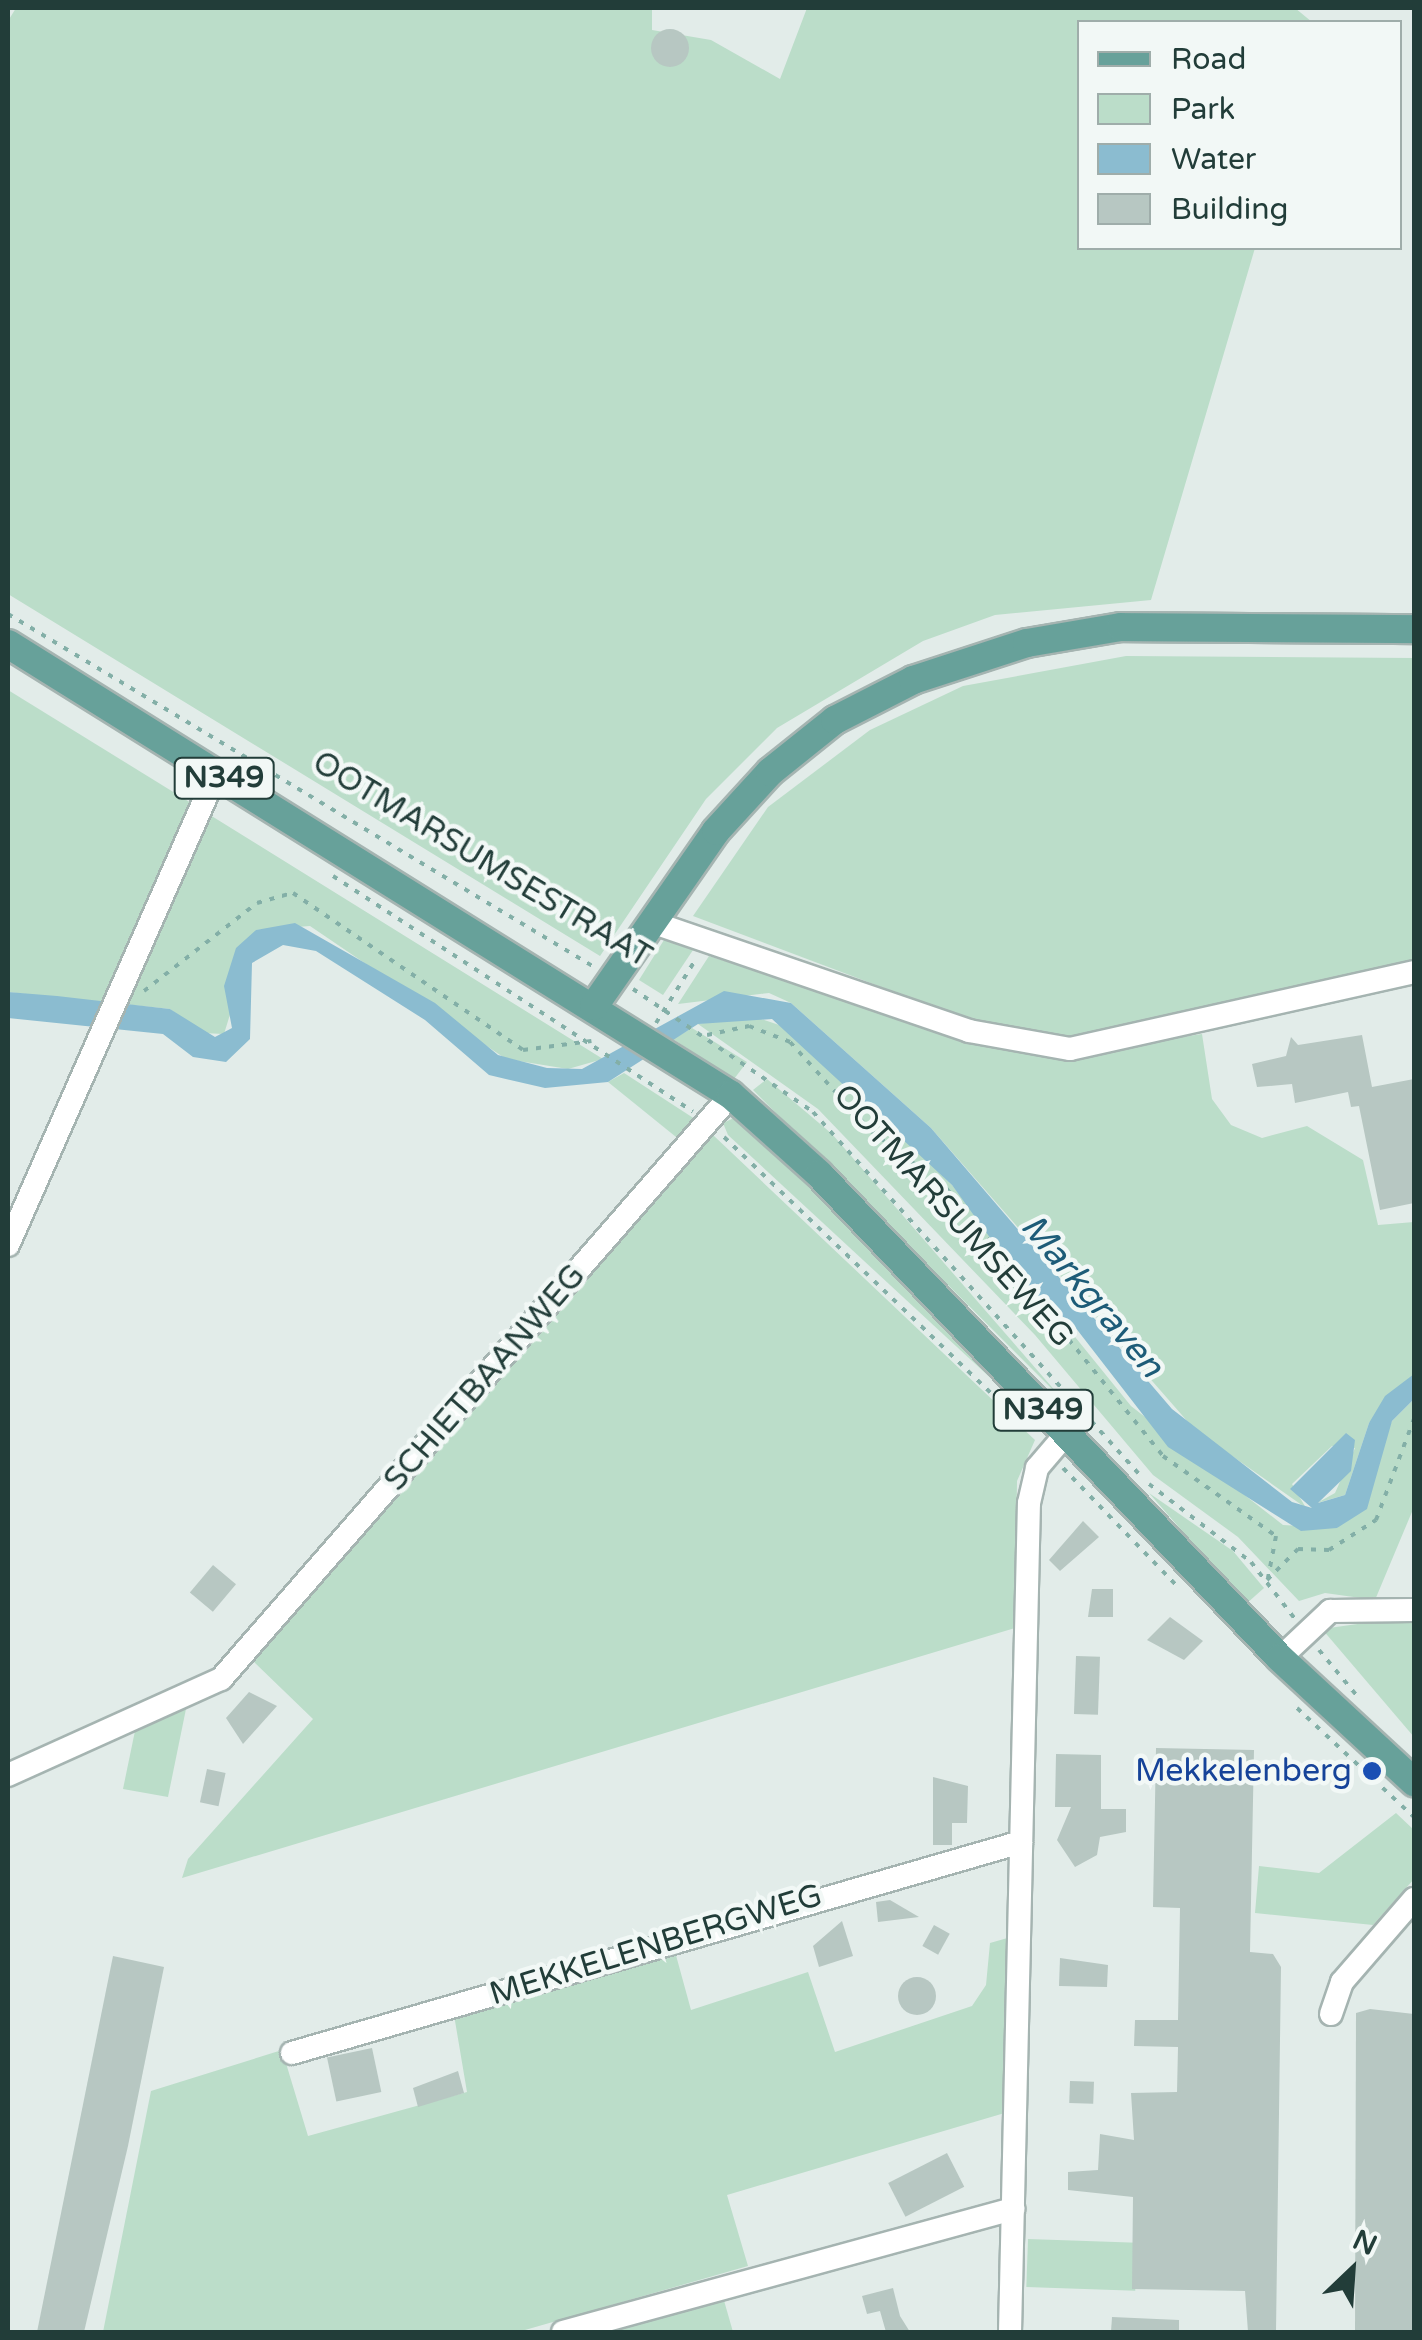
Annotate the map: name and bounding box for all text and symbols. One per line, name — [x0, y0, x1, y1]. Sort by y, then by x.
legend — [1077, 20, 1402, 250]
text: Road — [1171, 41, 1246, 78]
text: Park — [1171, 91, 1235, 128]
text: Water — [1171, 141, 1256, 178]
text: Building — [1171, 191, 1288, 228]
street label: OOTMARSUMSESTRAAT — [306, 743, 658, 977]
road number: N349 — [172, 753, 276, 803]
street label: OOTMARSUMSEWEG — [825, 1077, 1081, 1355]
water label: Markgraven — [1012, 1206, 1172, 1386]
street label: SCHIETBAANWEG — [376, 1257, 594, 1499]
road number: N349 — [990, 1385, 1096, 1435]
place label: Mekkelenberg — [1135, 1752, 1352, 1790]
marker: Mekkelenberg — [1361, 1760, 1383, 1782]
street label: MEKKELENBERGWEG — [485, 1876, 827, 2014]
north arrow — [1302, 2220, 1402, 2320]
text: N — [1347, 2223, 1382, 2263]

